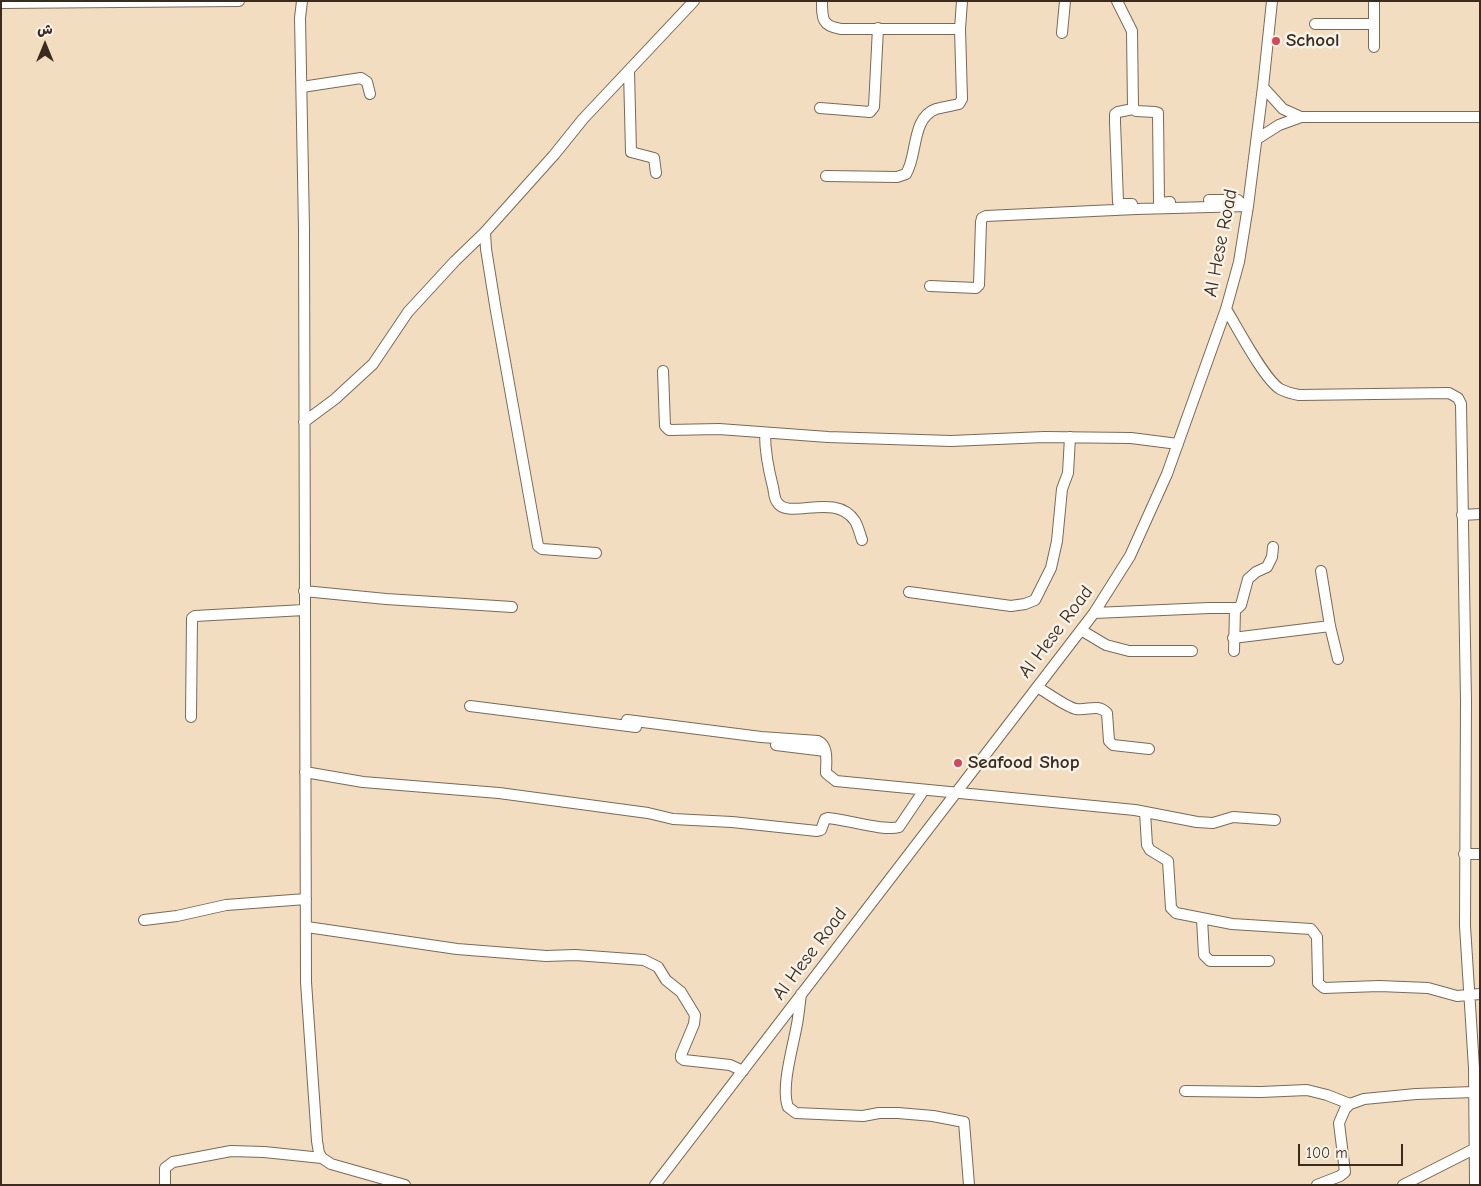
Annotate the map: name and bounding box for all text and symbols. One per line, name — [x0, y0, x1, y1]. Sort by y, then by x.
north arrow — [20, 20, 70, 70]
text: ش — [37, 21, 53, 38]
place label: School — [1286, 30, 1339, 52]
marker: School — [1270, 35, 1282, 47]
street label: Al Hese Road — [1199, 187, 1243, 299]
street label: Al Hese Road — [1014, 581, 1098, 683]
place label: Seafood Shop — [968, 752, 1080, 774]
marker: Seafood Shop — [952, 757, 964, 769]
street label: Al Hese Road — [768, 903, 852, 1005]
scale bar — [1301, 1134, 1406, 1166]
text: 100 m — [1306, 1144, 1348, 1162]

